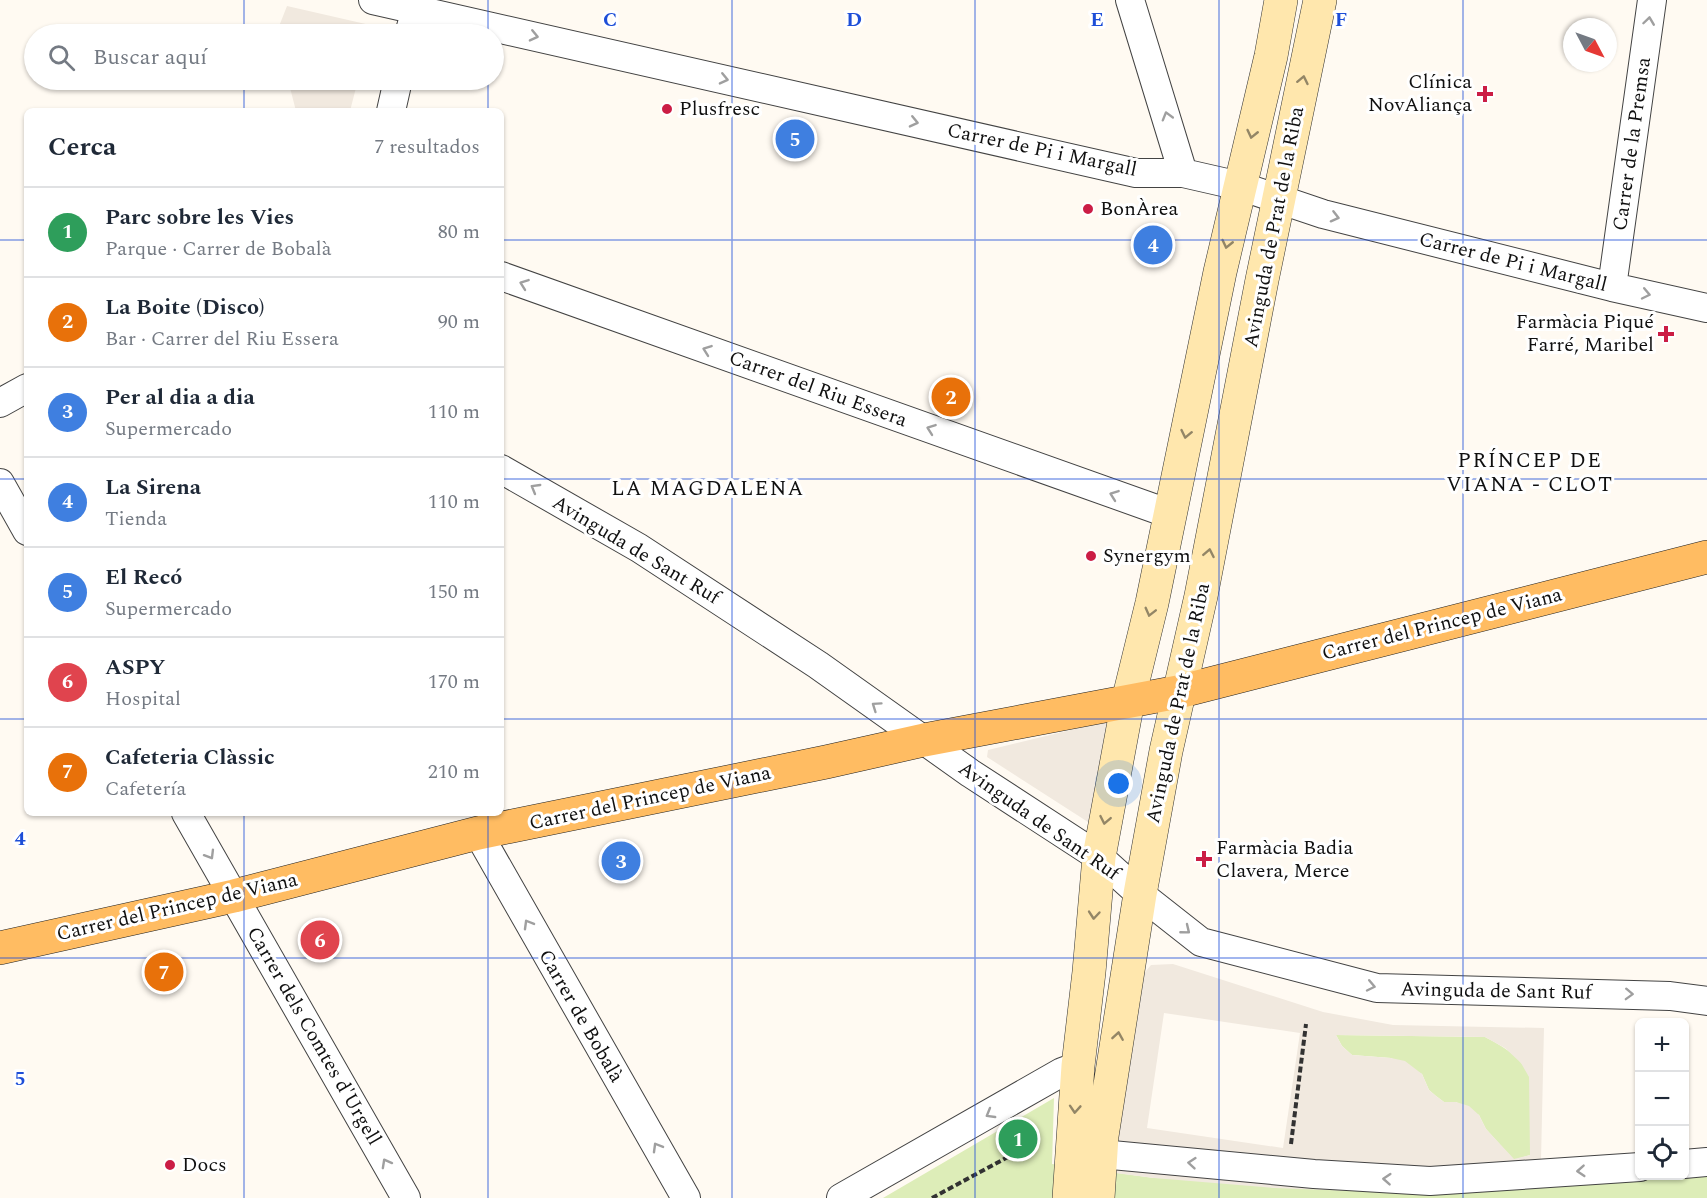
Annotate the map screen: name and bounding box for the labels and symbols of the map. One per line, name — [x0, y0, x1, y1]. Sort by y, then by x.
text: C — [603, 5, 617, 35]
text: D — [846, 5, 862, 35]
text: E — [1090, 5, 1104, 35]
text: F — [1335, 5, 1347, 35]
one-way arrow — [1642, 17, 1654, 26]
north arrow — [1563, 18, 1617, 72]
one-way arrow — [529, 28, 539, 41]
street label: Carrer de la Premsa — [1605, 55, 1659, 233]
place label: Clínica NovAliança — [1368, 67, 1472, 120]
one-way arrow — [719, 72, 729, 85]
one-way arrow — [1296, 75, 1309, 85]
marker: Clínica NovAliança — [1476, 85, 1494, 103]
place label: Plusfresc — [679, 94, 760, 124]
marker: Plusfresc — [660, 102, 674, 116]
street label: Avinguda de Prat de la Riba — [1236, 104, 1312, 350]
one-way arrow — [1162, 111, 1174, 122]
one-way arrow — [909, 115, 919, 128]
street label: Carrer de Pi i Margall — [944, 115, 1140, 185]
pin: 5 — [776, 116, 814, 162]
one-way arrow — [1247, 128, 1260, 138]
place label: BonÀrea — [1100, 194, 1179, 224]
marker: BonÀrea — [1081, 202, 1095, 216]
one-way arrow — [1329, 210, 1339, 223]
pin: 4 — [1134, 222, 1172, 268]
street label: Carrer de Pi i Margall — [1416, 224, 1610, 300]
one-way arrow — [1221, 238, 1234, 248]
one-way arrow — [519, 279, 530, 292]
one-way arrow — [1641, 287, 1651, 300]
place label: Farmàcia Piqué Farré, Maribel — [1516, 307, 1654, 360]
marker: Farmàcia Piqué Farré, Maribel — [1659, 327, 1673, 341]
street label: Carrer del Riu Essera — [725, 343, 912, 435]
one-way arrow — [703, 344, 713, 357]
pin: 2 — [932, 374, 970, 420]
one-way arrow — [926, 424, 937, 437]
one-way arrow — [1180, 429, 1193, 439]
district label: PRÍNCEP DE VIANA - CLOT — [1446, 445, 1614, 501]
district label: LA MAGDALENA — [611, 473, 805, 505]
one-way arrow — [531, 484, 541, 496]
street label: Avinguda de Sant Ruf — [546, 488, 728, 613]
one-way arrow — [1109, 489, 1120, 502]
place label: Synergym — [1103, 541, 1191, 571]
one-way arrow — [1202, 548, 1215, 558]
marker: Synergym — [1084, 549, 1098, 563]
street label: Avinguda de Prat de la Riba — [1138, 580, 1218, 826]
street label: Carrer del Princep de Viana — [1319, 580, 1565, 668]
one-way arrow — [1145, 607, 1158, 617]
one-way arrow — [872, 702, 883, 713]
street label: Avinguda de Sant Ruf — [952, 754, 1128, 889]
street label: Carrer del Princep de Viana — [526, 758, 774, 838]
your location — [1104, 769, 1133, 798]
one-way arrow — [1099, 815, 1112, 825]
text: 4 — [14, 824, 26, 854]
place label: Farmàcia Badia Clavera, Merce — [1216, 833, 1353, 886]
pin: 3 — [602, 838, 640, 884]
one-way arrow — [202, 849, 214, 859]
marker: Farmàcia Badia Clavera, Merce — [1197, 852, 1211, 866]
street label: Carrer del Princep de Viana — [54, 865, 301, 949]
one-way arrow — [1087, 911, 1100, 920]
pin: 6 — [300, 918, 340, 962]
one-way arrow — [524, 919, 536, 930]
street label: Carrer dels Comtes d'Urgell — [239, 921, 389, 1151]
one-way arrow — [1179, 923, 1190, 934]
street label: Carrer de Bobalà — [531, 944, 631, 1088]
pin: 7 — [144, 950, 184, 994]
street label: Avinguda de Sant Ruf — [1400, 974, 1594, 1008]
one-way arrow — [1366, 979, 1376, 992]
one-way arrow — [1624, 988, 1633, 1000]
one-way arrow — [1111, 1031, 1123, 1040]
text: 5 — [14, 1064, 26, 1094]
one-way arrow — [1068, 1105, 1081, 1114]
one-way arrow — [986, 1107, 996, 1118]
pin: 1 — [998, 1116, 1038, 1162]
one-way arrow — [653, 1143, 664, 1153]
place label: Docs — [182, 1150, 227, 1180]
one-way arrow — [1188, 1157, 1197, 1170]
marker: Docs — [163, 1158, 177, 1172]
one-way arrow — [382, 1158, 394, 1169]
one-way arrow — [1577, 1164, 1586, 1177]
one-way arrow — [1382, 1172, 1391, 1185]

